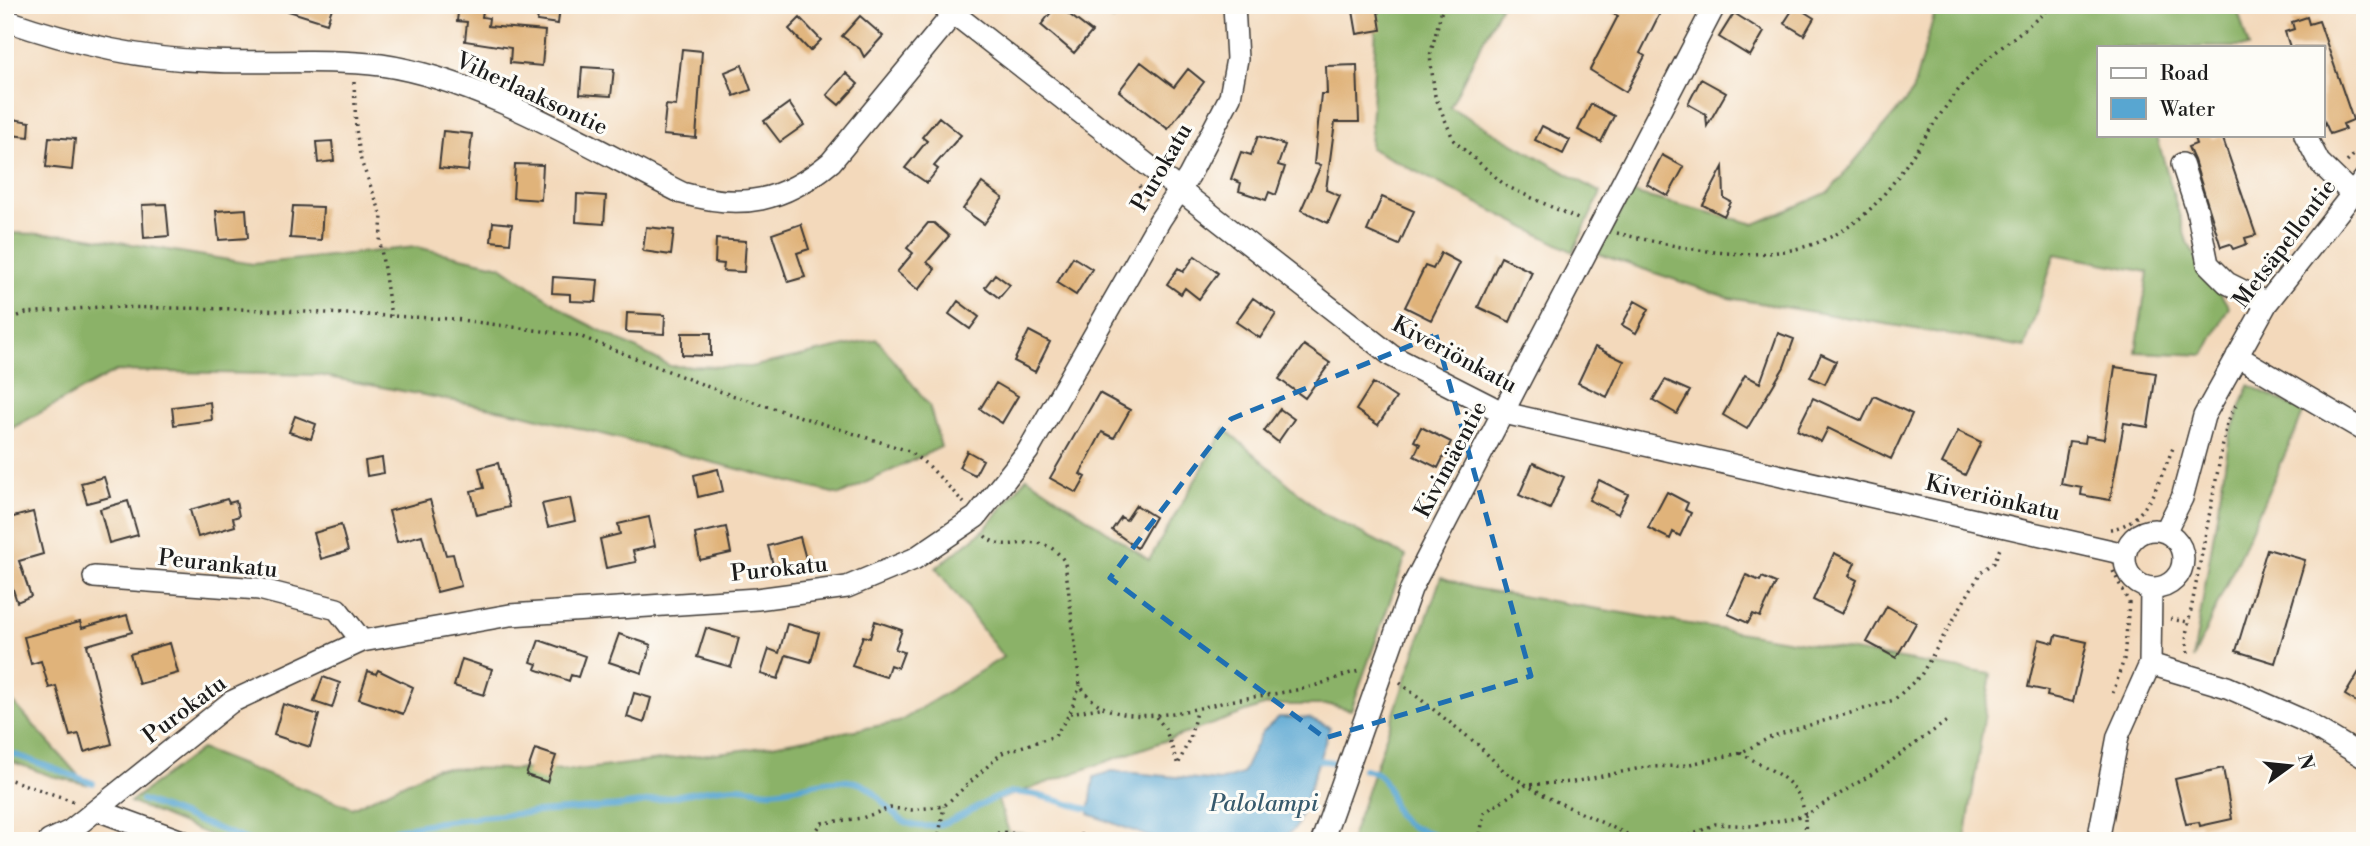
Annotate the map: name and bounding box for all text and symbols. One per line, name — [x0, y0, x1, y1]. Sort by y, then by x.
street label: Viherlaaksontie — [450, 46, 612, 141]
legend — [2097, 46, 2324, 136]
text: Road — [2160, 61, 2209, 87]
text: Water — [2159, 97, 2215, 123]
street label: Purokatu — [1125, 118, 1198, 217]
street label: Metsäpellontie — [2227, 174, 2342, 314]
street label: Kiveriönkatu — [1387, 310, 1522, 399]
street label: Kivimäentie — [1409, 396, 1493, 522]
street label: Kiveriönkatu — [1923, 469, 2063, 527]
street label: Peurankatu — [157, 544, 279, 584]
street label: Purokatu — [729, 550, 829, 588]
street label: Purokatu — [137, 669, 232, 750]
north arrow — [2254, 730, 2324, 800]
text: N — [2292, 751, 2319, 772]
water label: Palolampi — [1208, 789, 1319, 819]

